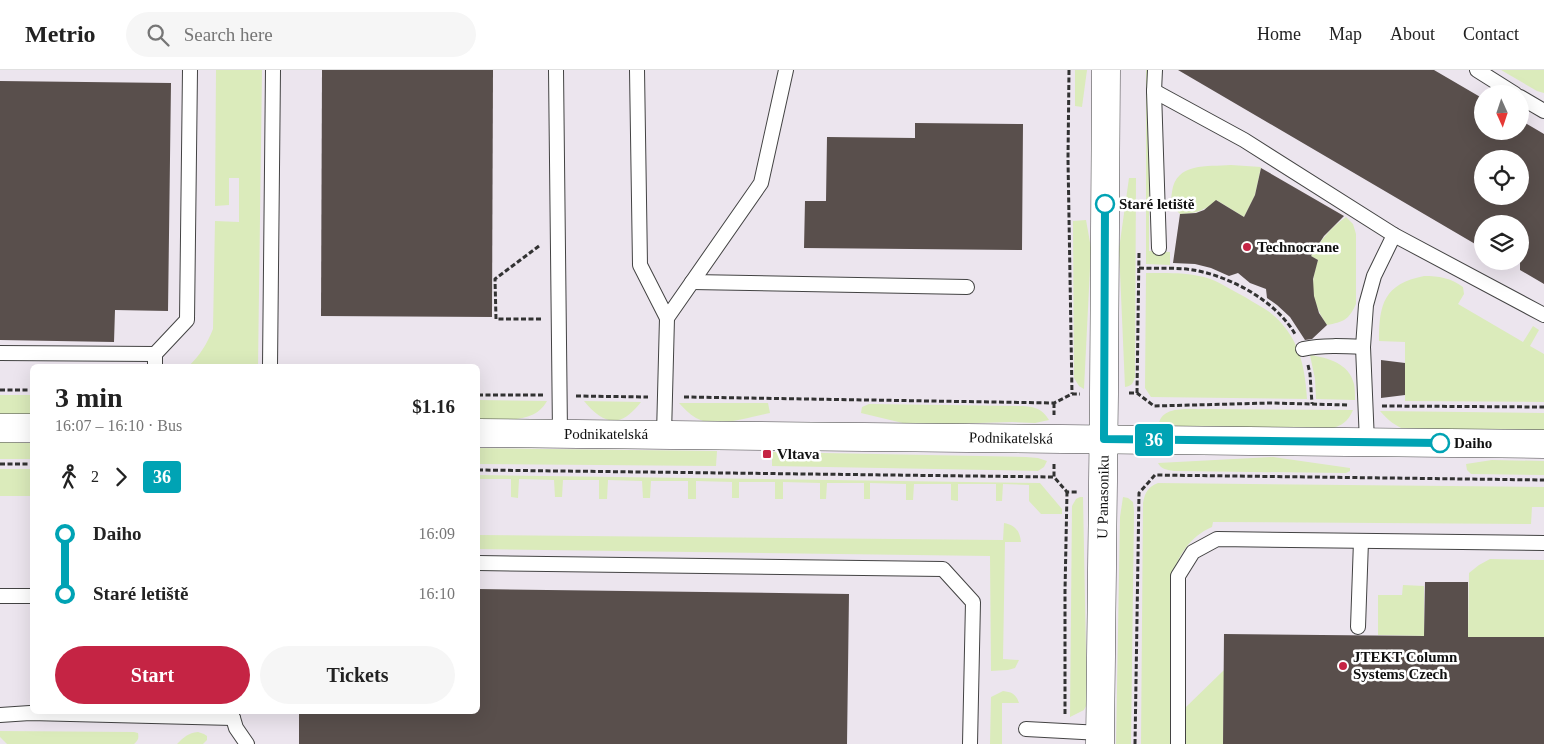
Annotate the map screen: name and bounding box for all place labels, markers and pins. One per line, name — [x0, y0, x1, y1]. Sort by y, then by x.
marker: Staré letiště — [1095, 194, 1115, 214]
place label: Staré letiště — [1119, 196, 1195, 212]
place label: Technocrane — [1257, 239, 1339, 255]
marker: Technocrane — [1241, 241, 1253, 253]
marker: Daiho — [1430, 433, 1450, 453]
place label: Daiho — [1454, 435, 1492, 451]
place label: Vltava — [777, 446, 820, 462]
marker: Vltava — [761, 448, 773, 460]
place label: JTEKT Column Systems Czech — [1353, 649, 1458, 682]
marker: JTEKT Column Systems Czech — [1337, 660, 1349, 672]

